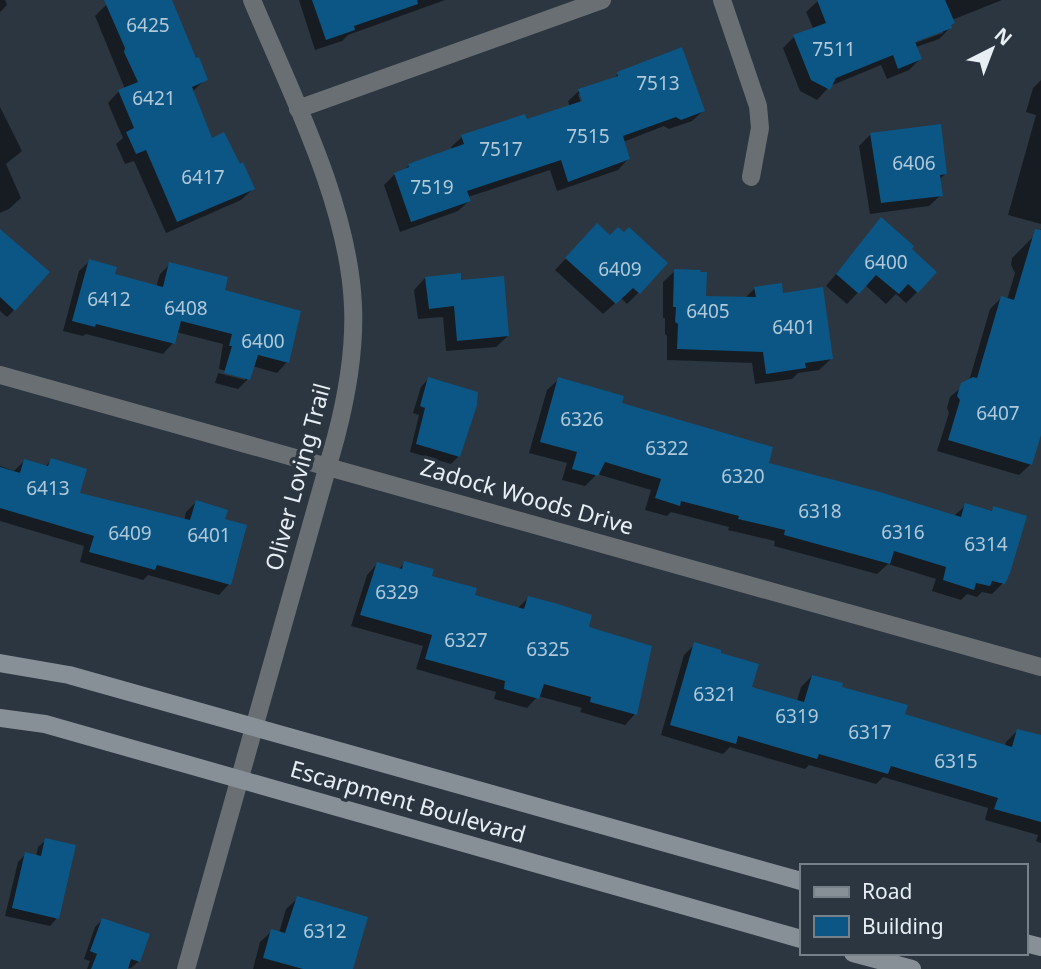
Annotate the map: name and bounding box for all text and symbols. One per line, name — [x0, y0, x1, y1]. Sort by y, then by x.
house number: 6425 — [126, 12, 170, 38]
north arrow — [957, 14, 1027, 84]
text: N — [989, 22, 1018, 51]
house number: 7511 — [812, 36, 856, 62]
house number: 7513 — [636, 70, 680, 96]
house number: 6421 — [132, 85, 176, 111]
house number: 7515 — [566, 123, 610, 149]
house number: 7517 — [479, 136, 523, 162]
house number: 6406 — [892, 150, 936, 176]
house number: 6417 — [181, 164, 225, 190]
house number: 7519 — [410, 174, 454, 200]
house number: 6400 — [864, 249, 908, 275]
house number: 6409 — [598, 256, 642, 282]
house number: 6412 — [87, 286, 131, 312]
house number: 6408 — [164, 295, 208, 321]
house number: 6405 — [686, 298, 730, 324]
house number: 6401 — [772, 314, 816, 340]
house number: 6400 — [241, 328, 285, 354]
street label: Oliver Loving Trail — [257, 379, 337, 574]
house number: 6407 — [976, 400, 1020, 426]
house number: 6326 — [560, 406, 604, 432]
house number: 6322 — [645, 435, 689, 461]
street label: Zadock Woods Drive — [417, 450, 638, 542]
house number: 6320 — [721, 463, 765, 489]
house number: 6413 — [26, 475, 70, 501]
house number: 6318 — [798, 498, 842, 524]
house number: 6316 — [881, 519, 925, 545]
house number: 6409 — [108, 520, 152, 546]
house number: 6401 — [187, 522, 231, 548]
house number: 6314 — [964, 531, 1008, 557]
house number: 6329 — [375, 579, 419, 605]
house number: 6327 — [444, 627, 488, 653]
house number: 6325 — [526, 636, 570, 662]
house number: 6321 — [693, 681, 737, 707]
house number: 6319 — [775, 703, 819, 729]
house number: 6317 — [848, 719, 892, 745]
house number: 6315 — [934, 748, 978, 774]
street label: Escarpment Boulevard — [287, 752, 530, 850]
legend — [800, 864, 1027, 955]
text: Road — [862, 877, 912, 905]
text: Building — [862, 912, 944, 940]
house number: 6312 — [303, 918, 347, 944]

